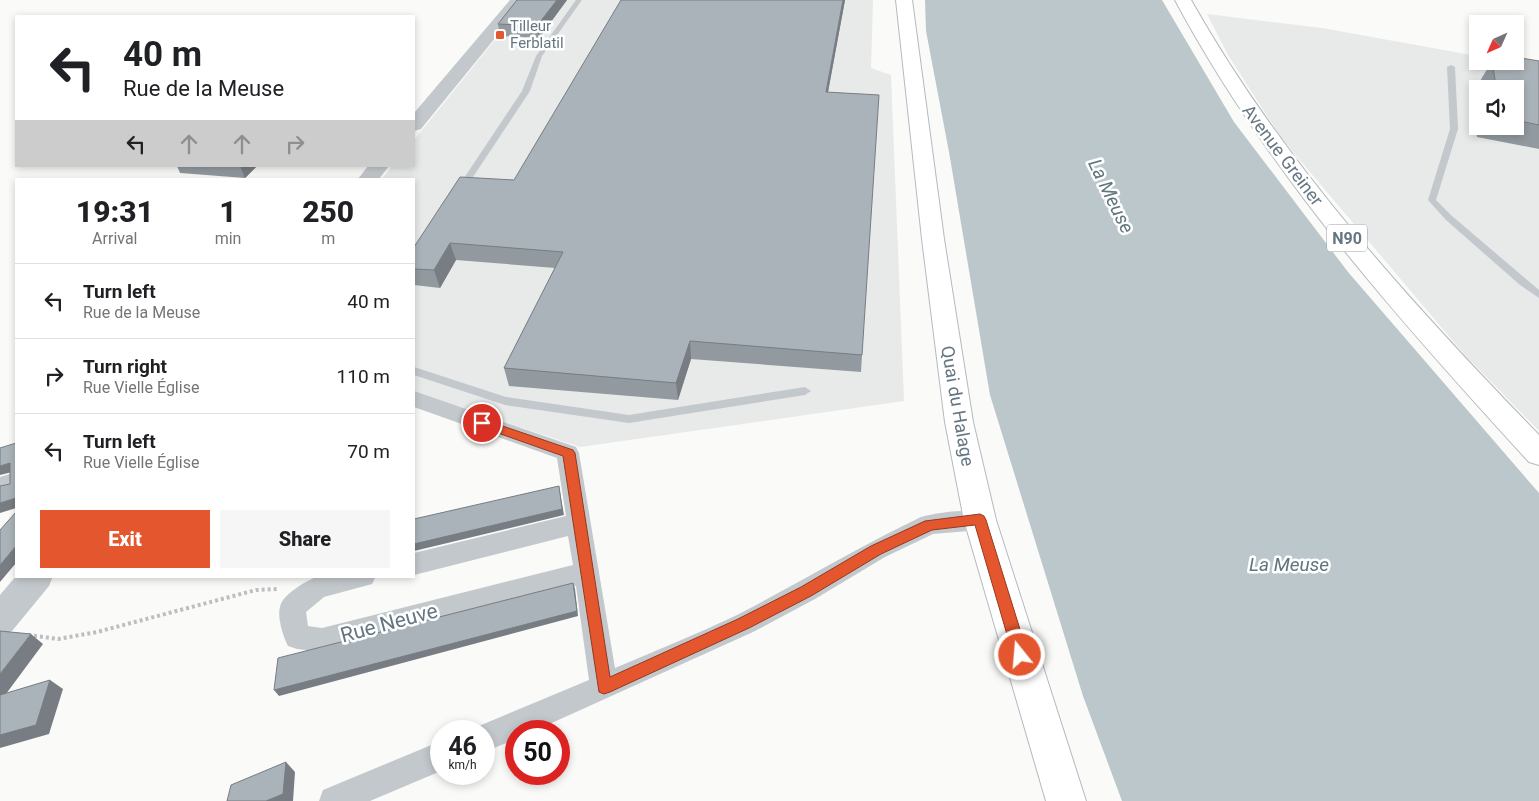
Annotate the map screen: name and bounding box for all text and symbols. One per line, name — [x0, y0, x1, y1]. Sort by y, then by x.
north arrow — [1469, 15, 1524, 70]
map controls — [1469, 15, 1524, 135]
place label: Tilleur Ferblatil — [510, 17, 564, 52]
marker: Tilleur Ferblatil — [494, 29, 506, 41]
text: 40 m — [123, 34, 202, 75]
icon: left — [40, 35, 105, 100]
text: Rue de la Meuse — [123, 76, 284, 101]
button: sound — [1469, 80, 1524, 135]
street label: Avenue Greiner — [1238, 100, 1328, 210]
icon: left — [122, 130, 150, 158]
icon: ahead — [175, 130, 203, 158]
icon: ahead — [228, 130, 256, 158]
icon: right — [281, 130, 309, 158]
water label: La Meuse — [1083, 155, 1139, 237]
text: 19:31 — [76, 194, 154, 229]
text: 1 — [219, 194, 237, 229]
text: 250 — [302, 194, 354, 229]
road number: N90 — [1327, 224, 1367, 252]
text: Arrival — [92, 229, 138, 248]
text: min — [215, 229, 241, 248]
text: m — [321, 229, 335, 248]
text: Turn left — [83, 280, 156, 303]
icon: left — [40, 287, 68, 315]
text: 40 m — [347, 290, 390, 313]
text: Rue de la Meuse — [83, 303, 200, 322]
street label: Quai du Halage — [937, 344, 979, 468]
text: Turn right — [83, 355, 167, 378]
icon: right — [40, 362, 68, 390]
text: 110 m — [337, 365, 390, 388]
text: Rue Vielle Église — [83, 378, 199, 397]
pin — [461, 402, 503, 444]
icon: arrive — [468, 409, 496, 437]
text: Turn left — [83, 430, 156, 453]
icon: left — [40, 437, 68, 465]
text: 70 m — [347, 440, 390, 463]
text: Rue Vielle Église — [83, 453, 199, 472]
button: Exit — [40, 510, 210, 568]
button: Share — [220, 510, 390, 568]
water label: La Meuse — [1249, 553, 1329, 576]
street label: Rue Neuve — [338, 599, 440, 647]
position arrow — [993, 628, 1045, 680]
speed limit sign: 50 — [505, 720, 570, 785]
text: 46 — [448, 732, 477, 761]
text: km/h — [448, 758, 477, 772]

